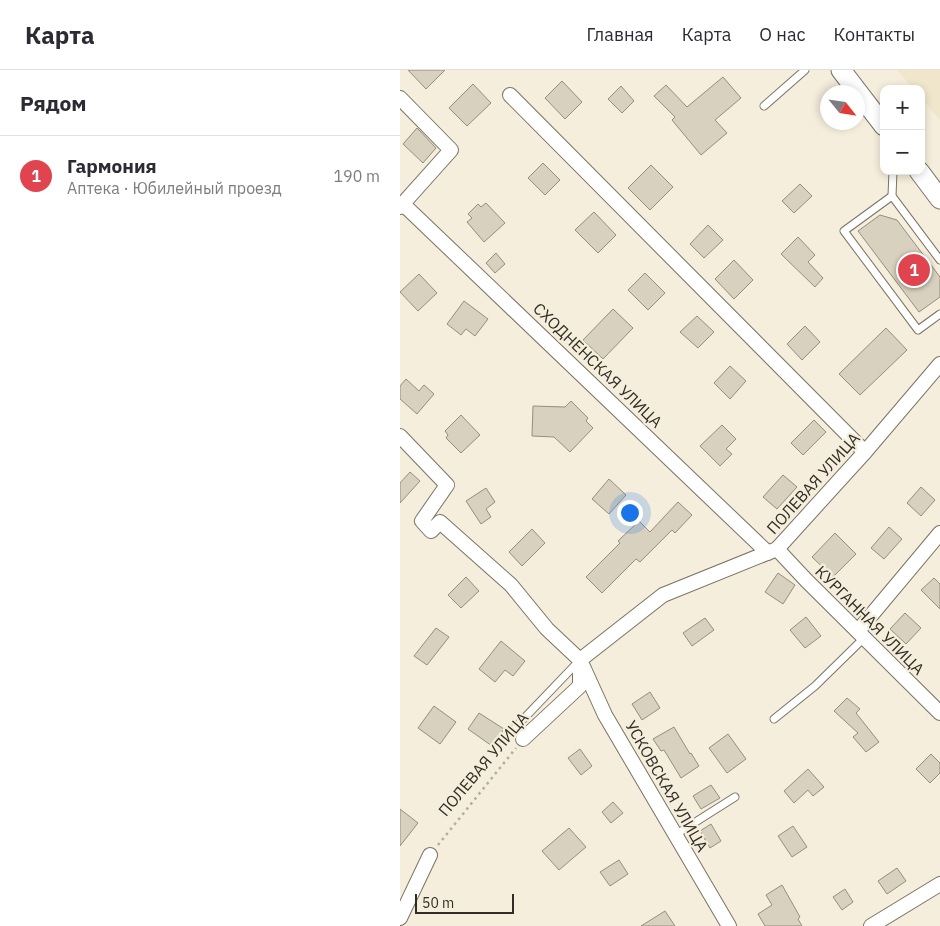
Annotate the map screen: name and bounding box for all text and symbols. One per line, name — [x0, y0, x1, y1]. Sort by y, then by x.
text: Карта — [25, 19, 95, 51]
text: Главная — [586, 23, 654, 46]
text: Карта — [682, 23, 731, 46]
text: О нас — [759, 23, 806, 46]
text: Контакты — [834, 23, 915, 46]
north arrow — [820, 85, 865, 130]
map controls — [880, 85, 925, 175]
button: + — [880, 85, 925, 130]
text: Рядом — [20, 89, 87, 117]
button: − — [880, 130, 925, 175]
text: Гармония — [67, 154, 157, 178]
text: 1 — [31, 166, 41, 186]
text: 190 m — [333, 166, 380, 186]
text: Аптека · Юбилейный проезд — [67, 178, 281, 198]
pin: 1 — [898, 251, 930, 289]
street label: СХОДНЕНСКАЯ УЛИЦА — [529, 298, 667, 432]
street label: ПОЛЕВАЯ УЛИЦА — [762, 428, 864, 538]
your location — [617, 500, 643, 526]
street label: КУРГАННАЯ УЛИЦА — [811, 561, 929, 679]
street label: ПОЛЕВАЯ УЛИЦА — [434, 708, 532, 820]
street label: УСКОВСКАЯ УЛИЦА — [621, 717, 713, 855]
scale bar — [415, 891, 514, 914]
text: 50 m — [422, 894, 454, 912]

